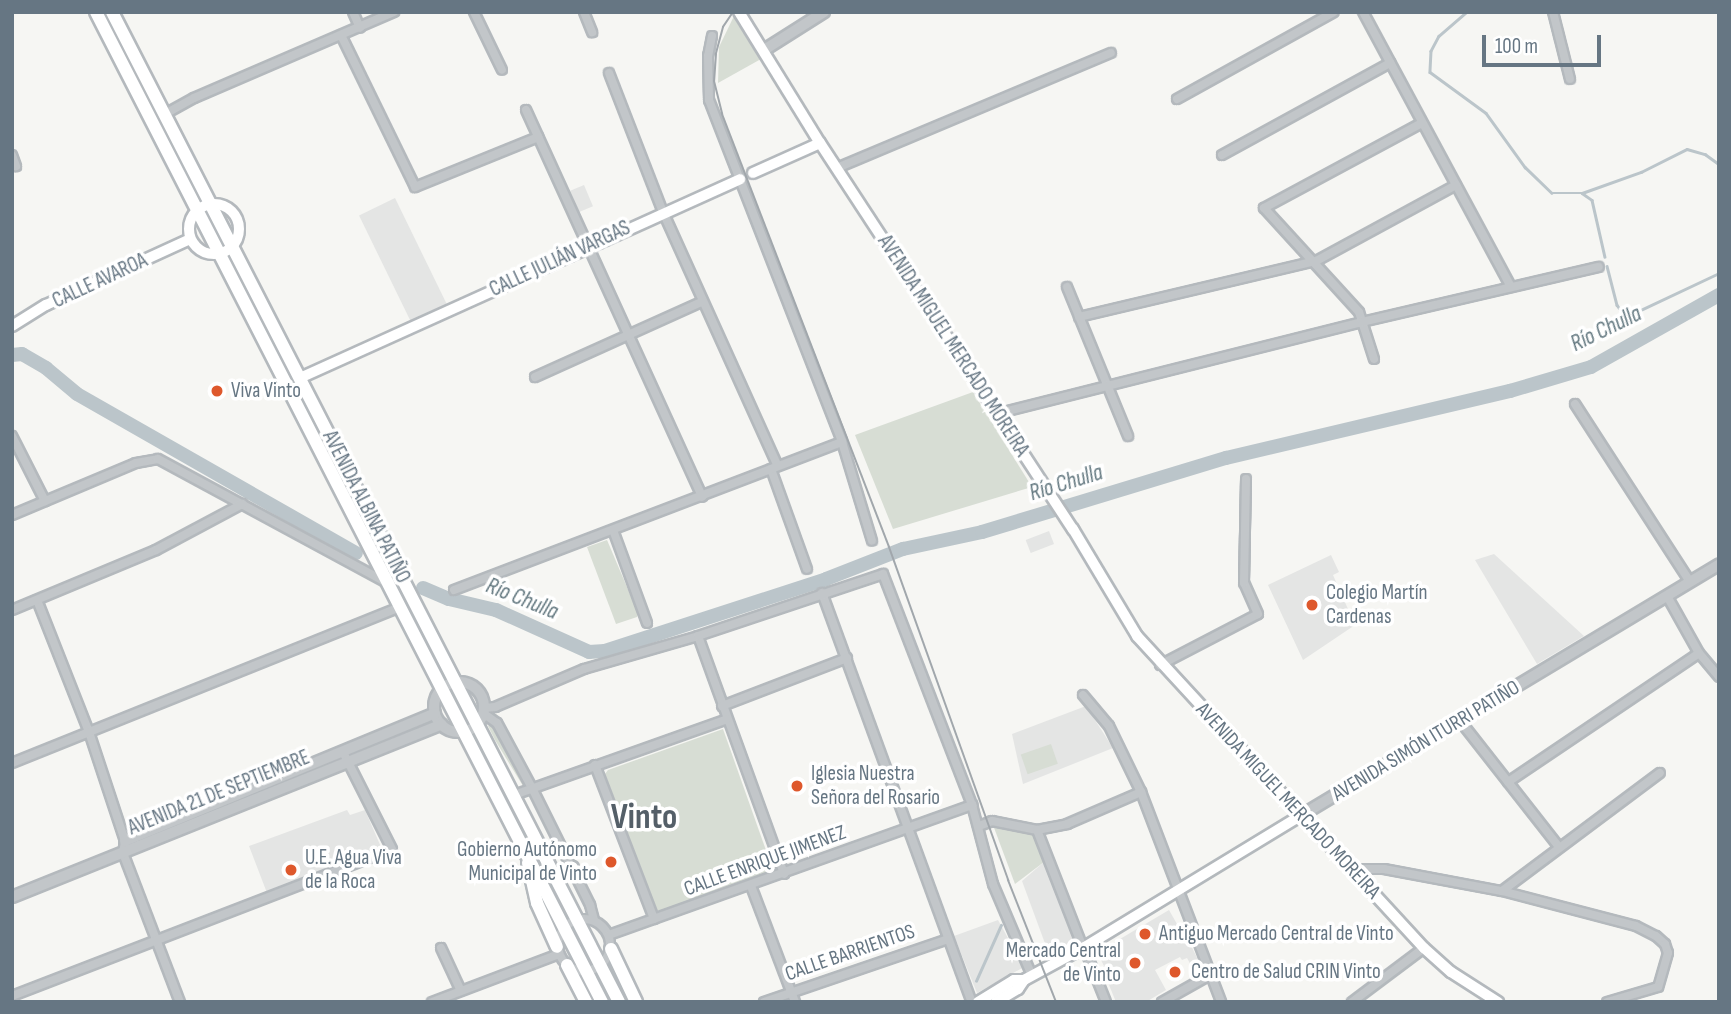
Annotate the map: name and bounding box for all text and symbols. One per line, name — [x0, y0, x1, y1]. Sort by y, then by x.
scale bar — [1486, 21, 1605, 65]
text: 100 m — [1495, 34, 1538, 59]
street label: CALLE JULIÁN VARGAS — [486, 215, 634, 303]
street label: AVENIDA MIGUEL MERCADO MOREIRA — [872, 231, 1034, 461]
street label: CALLE AVAROA — [49, 248, 151, 314]
water label: Río Chulla — [1566, 300, 1646, 358]
place label: Viva Vinto — [231, 378, 301, 404]
marker: Viva Vinto — [209, 383, 225, 399]
street label: AVENIDA ALBINA PATIÑO — [317, 427, 415, 587]
water label: Río Chulla — [1026, 459, 1106, 507]
water label: Río Chulla — [482, 572, 562, 626]
place label: Colegio Martín Cardenas — [1326, 580, 1428, 630]
marker: Colegio Martín Cardenas — [1304, 597, 1320, 613]
street label: AVENIDA SIMÓN ITURRI PATIÑO — [1328, 675, 1524, 807]
street label: AVENIDA MIGUEL MERCADO MOREIRA — [1190, 698, 1386, 904]
street label: AVENIDA 21 DE SEPTIEMBRE — [125, 745, 313, 841]
place label: Iglesia Nuestra Señora del Rosario — [811, 761, 940, 811]
marker: Iglesia Nuestra Señora del Rosario — [789, 778, 805, 794]
district label: Vinto — [611, 797, 677, 839]
street label: CALLE ENRIQUE JIMENEZ — [681, 820, 849, 902]
place label: Gobierno Autónomo Municipal de Vinto — [457, 837, 597, 887]
place label: U.E. Agua Viva de la Roca — [305, 845, 402, 895]
marker: Gobierno Autónomo Municipal de Vinto — [603, 854, 619, 870]
marker: U.E. Agua Viva de la Roca — [283, 862, 299, 878]
street label: CALLE BARRIENTOS — [782, 919, 918, 987]
place label: Antiguo Mercado Central de Vinto — [1159, 921, 1394, 947]
marker: Antiguo Mercado Central de Vinto — [1137, 926, 1153, 942]
place label: Mercado Central de Vinto — [1006, 938, 1121, 988]
marker: Mercado Central de Vinto — [1127, 955, 1143, 971]
place label: Centro de Salud CRIN Vinto — [1191, 959, 1381, 985]
marker: Centro de Salud CRIN Vinto — [1165, 962, 1185, 982]

